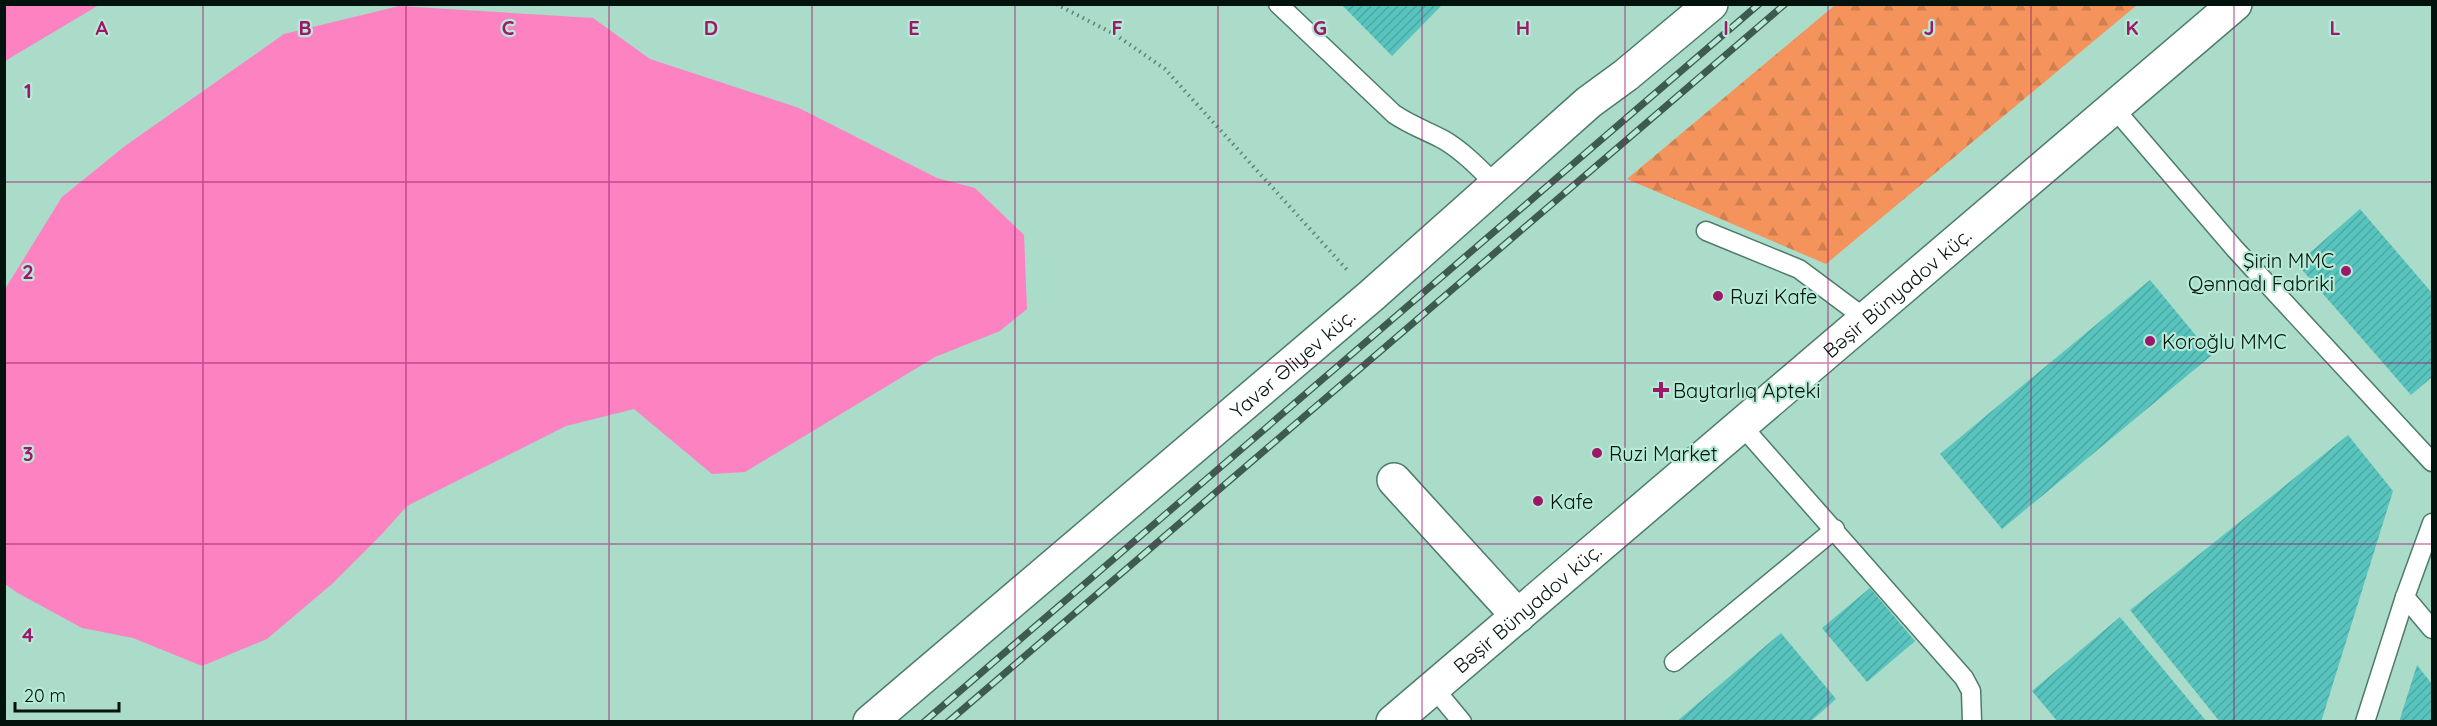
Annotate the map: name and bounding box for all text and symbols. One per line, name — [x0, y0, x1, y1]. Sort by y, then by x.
text: A — [96, 15, 109, 40]
text: B — [298, 15, 312, 40]
text: C — [502, 15, 515, 40]
text: D — [704, 15, 718, 40]
text: E — [908, 15, 920, 40]
text: F — [1111, 15, 1123, 40]
text: G — [1313, 15, 1327, 40]
text: H — [1516, 15, 1530, 40]
text: I — [1723, 15, 1729, 40]
text: J — [1923, 15, 1935, 40]
text: K — [2125, 15, 2139, 40]
text: L — [2329, 15, 2341, 40]
text: 1 — [24, 78, 32, 103]
street label: Bəşir Bünyadov küç. — [1818, 222, 1976, 363]
place label: Şirin MMC Qənnadı Fabriki — [2188, 248, 2334, 296]
text: 2 — [22, 259, 34, 284]
marker: Şirin MMC Qənnadı Fabriki — [2339, 264, 2353, 278]
place label: Ruzi Kafe — [1730, 284, 1817, 309]
marker: Ruzi Kafe — [1711, 289, 1725, 303]
street label: Yavər Əliyev küç. — [1224, 303, 1360, 423]
place label: Koroğlu MMC — [2162, 329, 2286, 354]
marker: Koroğlu MMC — [2143, 334, 2157, 348]
place label: Baytarlıq Apteki — [1673, 378, 1821, 403]
marker: Baytarlıq Apteki — [1654, 383, 1668, 397]
text: 3 — [23, 441, 33, 466]
place label: Ruzi Market — [1609, 441, 1718, 466]
marker: Ruzi Market — [1590, 446, 1604, 460]
place label: Kafe — [1550, 489, 1593, 514]
marker: Kafe — [1531, 494, 1545, 508]
street label: Bəşir Bünyadov küç. — [1448, 538, 1606, 678]
text: 4 — [22, 622, 34, 647]
scale bar — [15, 675, 118, 713]
text: 20 m — [24, 684, 66, 707]

